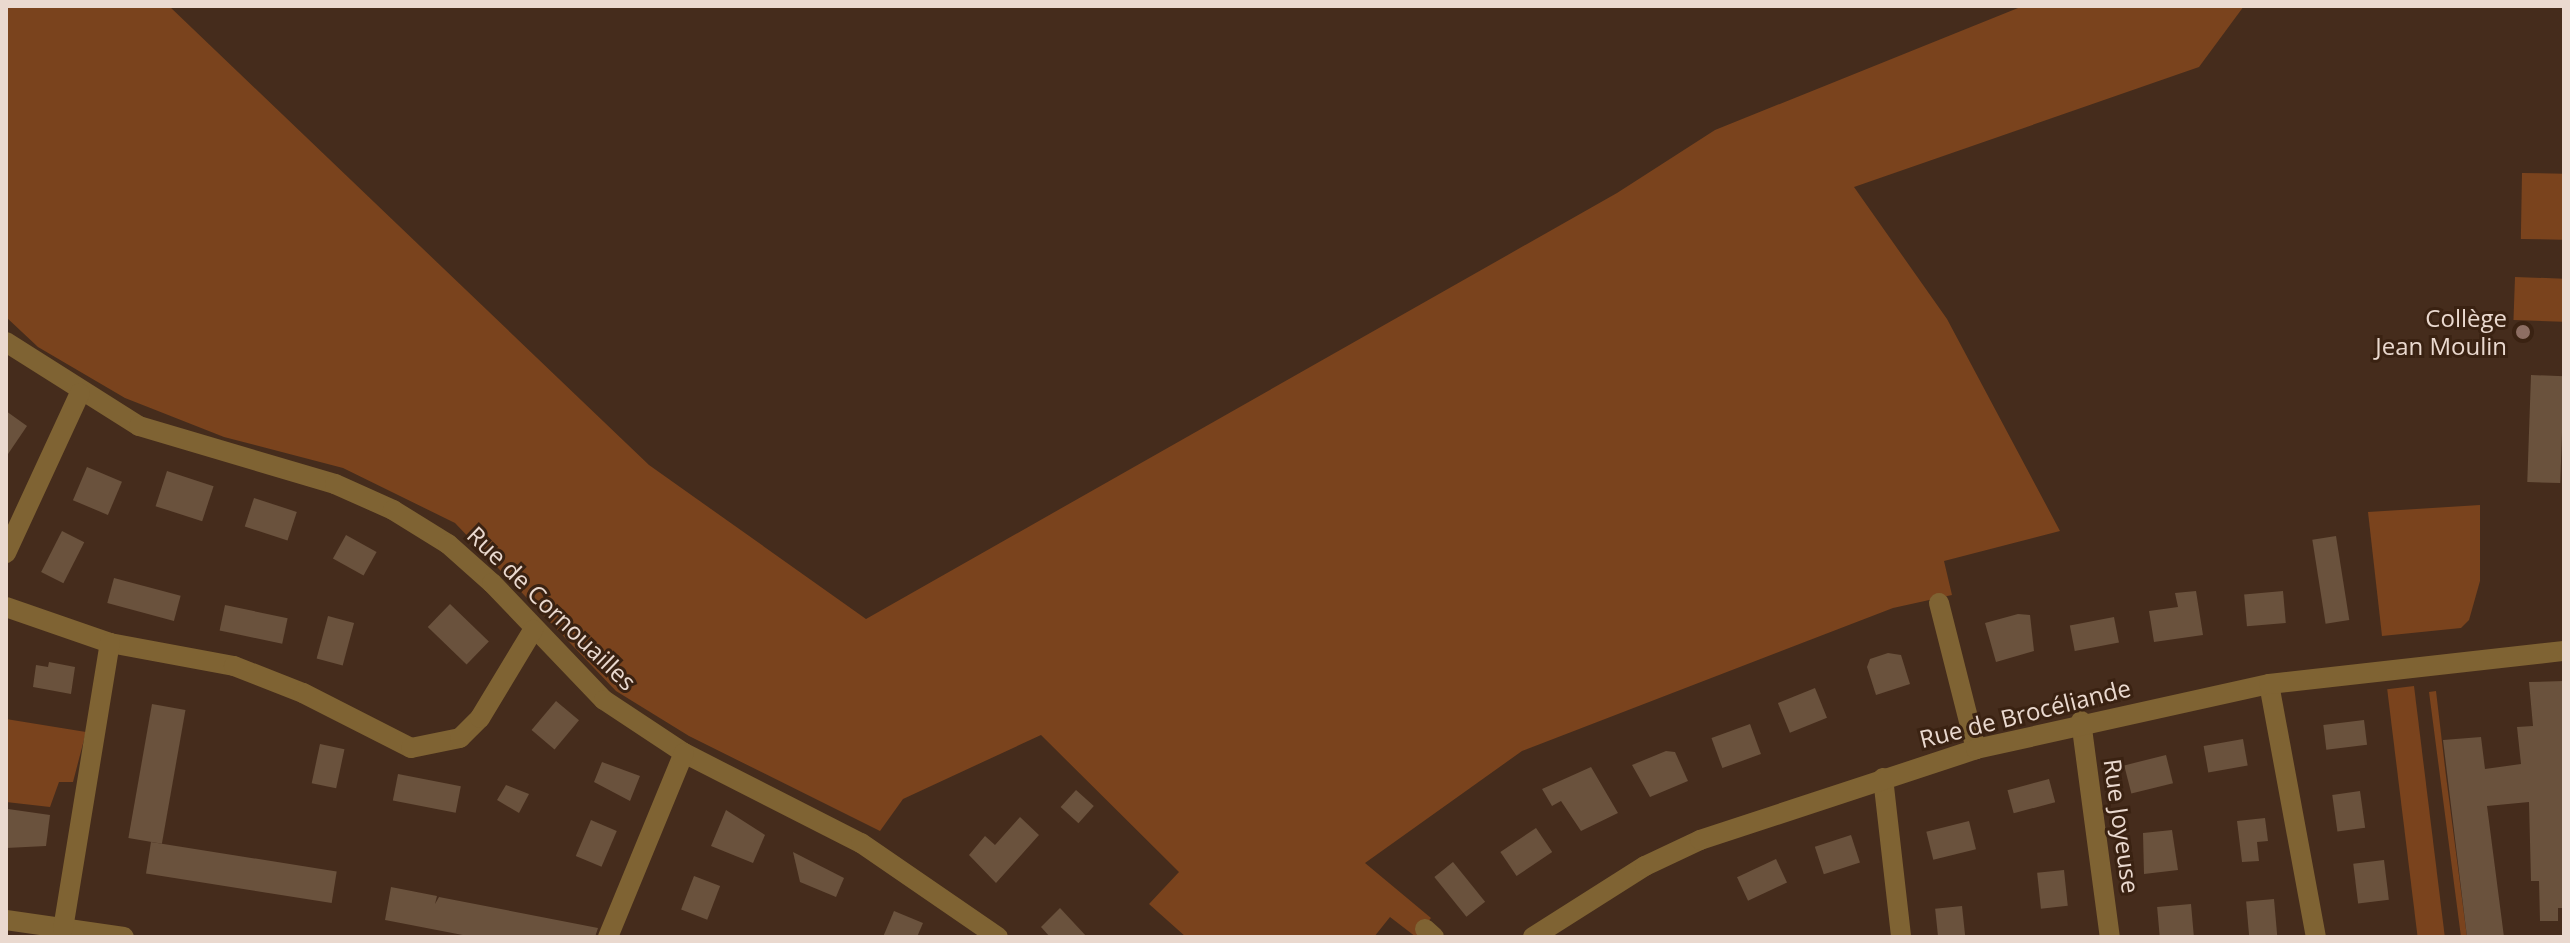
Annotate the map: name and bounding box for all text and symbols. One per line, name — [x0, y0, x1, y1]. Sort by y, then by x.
place label: Collège Jean Moulin — [2375, 304, 2507, 360]
marker: Collège Jean Moulin — [2514, 323, 2532, 341]
street label: Rue de Cornouailles — [462, 520, 642, 696]
street label: Rue de Brocéliande — [1916, 673, 2134, 753]
street label: Rue Joyeuse — [2098, 757, 2146, 895]

